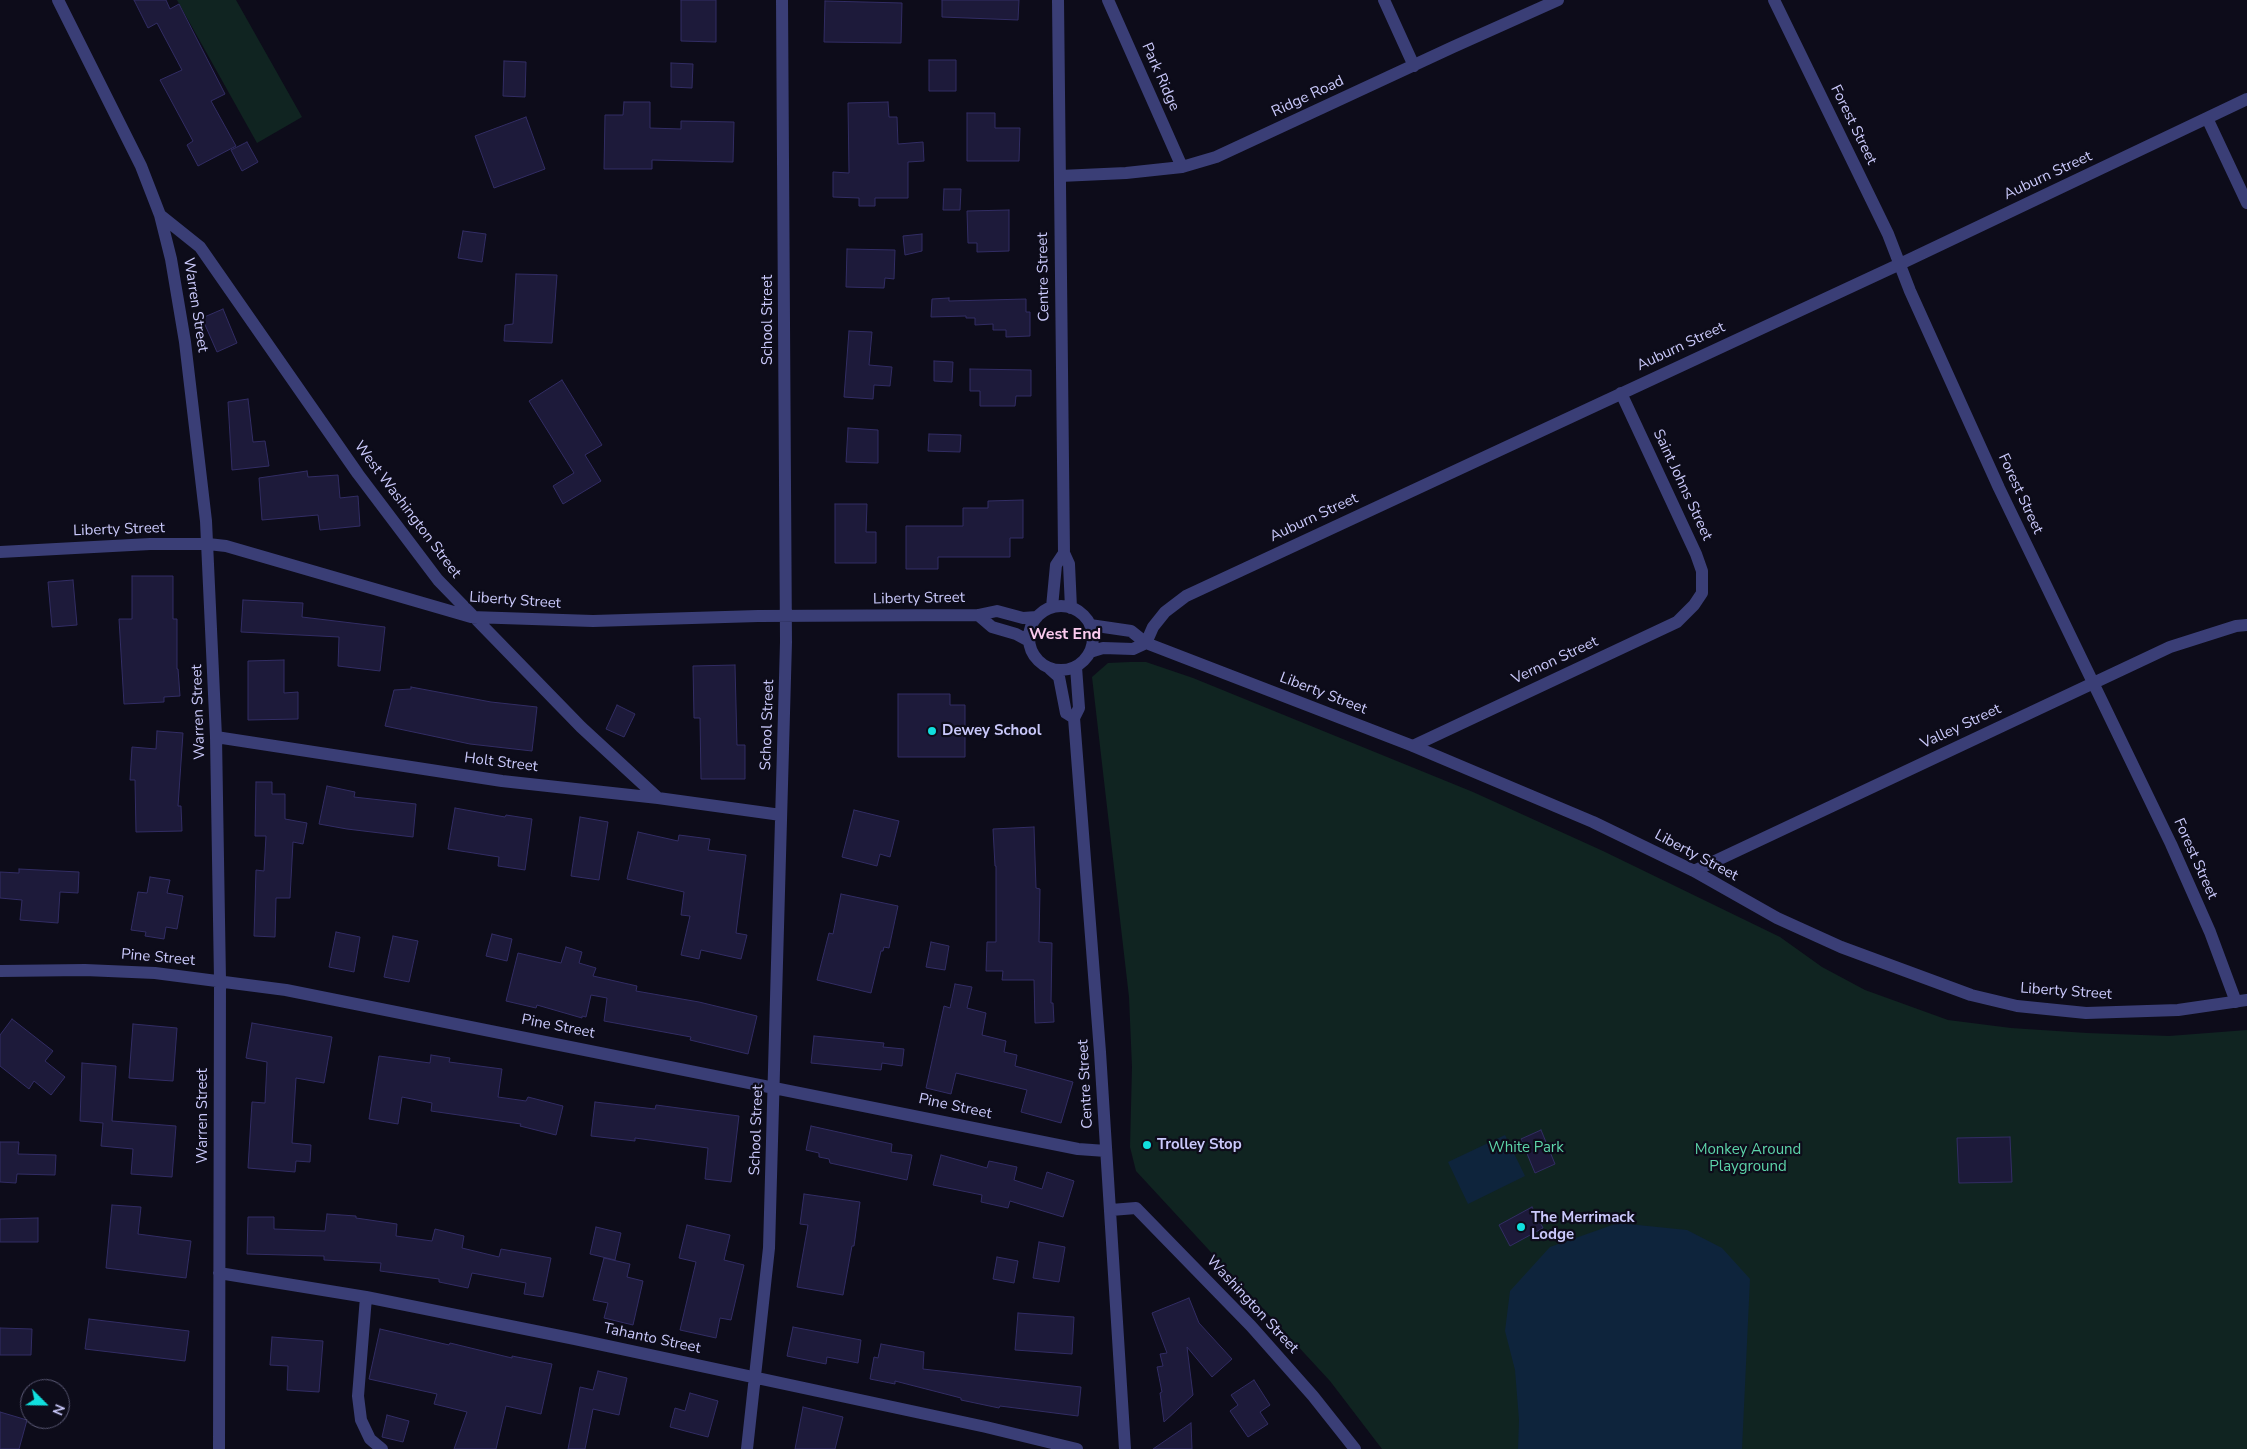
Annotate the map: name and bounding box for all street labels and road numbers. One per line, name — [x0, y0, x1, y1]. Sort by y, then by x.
street label: Park Ridge — [1137, 40, 1183, 114]
street label: Ridge Road — [1269, 72, 1347, 122]
street label: Forest Street — [1826, 82, 1880, 168]
street label: Auburn Street — [2001, 148, 2095, 204]
street label: Centre Street — [1034, 232, 1054, 322]
street label: Warren Street — [179, 256, 211, 354]
street label: School Street — [759, 275, 777, 365]
street label: Auburn Street — [1634, 319, 1728, 375]
street label: Saint Johns Street — [1648, 427, 1716, 543]
street label: West Washington Street — [350, 438, 464, 582]
street label: Forest Street — [1994, 451, 2046, 537]
street label: Auburn Street — [1267, 490, 1361, 546]
street label: Liberty Street — [73, 519, 165, 541]
street label: Liberty Street — [469, 589, 561, 613]
street label: Liberty Street — [873, 589, 965, 609]
street label: Vernon Street — [1509, 633, 1601, 689]
street label: Warren Street — [188, 664, 210, 760]
street label: Liberty Street — [1277, 669, 1369, 719]
street label: School Street — [757, 679, 779, 771]
street label: Valley Street — [1918, 701, 2004, 753]
street label: Holt Street — [463, 750, 539, 776]
street label: Forest Street — [2169, 816, 2221, 902]
street label: Liberty Street — [1651, 826, 1741, 886]
street label: Pine Street — [120, 946, 196, 970]
street label: Liberty Street — [2020, 980, 2112, 1004]
street label: Pine Street — [520, 1011, 596, 1043]
street label: Centre Street — [1075, 1039, 1097, 1129]
street label: Warren Street — [194, 1068, 212, 1164]
street label: School Street — [746, 1084, 768, 1176]
street label: Pine Street — [917, 1090, 993, 1124]
street label: Washington Street — [1202, 1252, 1302, 1358]
street label: Tahanto Street — [602, 1320, 702, 1358]

